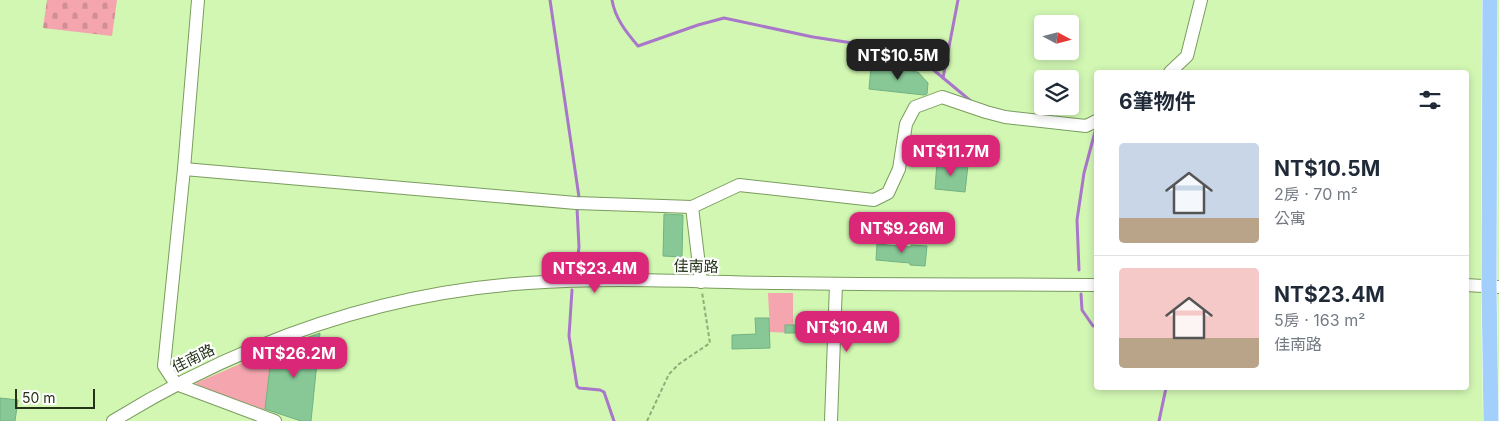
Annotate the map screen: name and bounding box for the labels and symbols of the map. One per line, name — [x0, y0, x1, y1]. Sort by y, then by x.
north arrow — [1034, 15, 1079, 60]
pin: NT$10.5M — [846, 38, 950, 81]
pin: NT$11.7M — [899, 134, 1003, 177]
pin: NT$9.26M — [850, 212, 954, 254]
pin: NT$23.4M — [543, 252, 647, 294]
street label: 佳南路 — [673, 256, 719, 276]
pin: NT$10.4M — [795, 310, 899, 353]
pin: NT$26.2M — [242, 336, 346, 379]
street label: 佳南路 — [169, 340, 217, 376]
scale bar — [15, 386, 95, 409]

